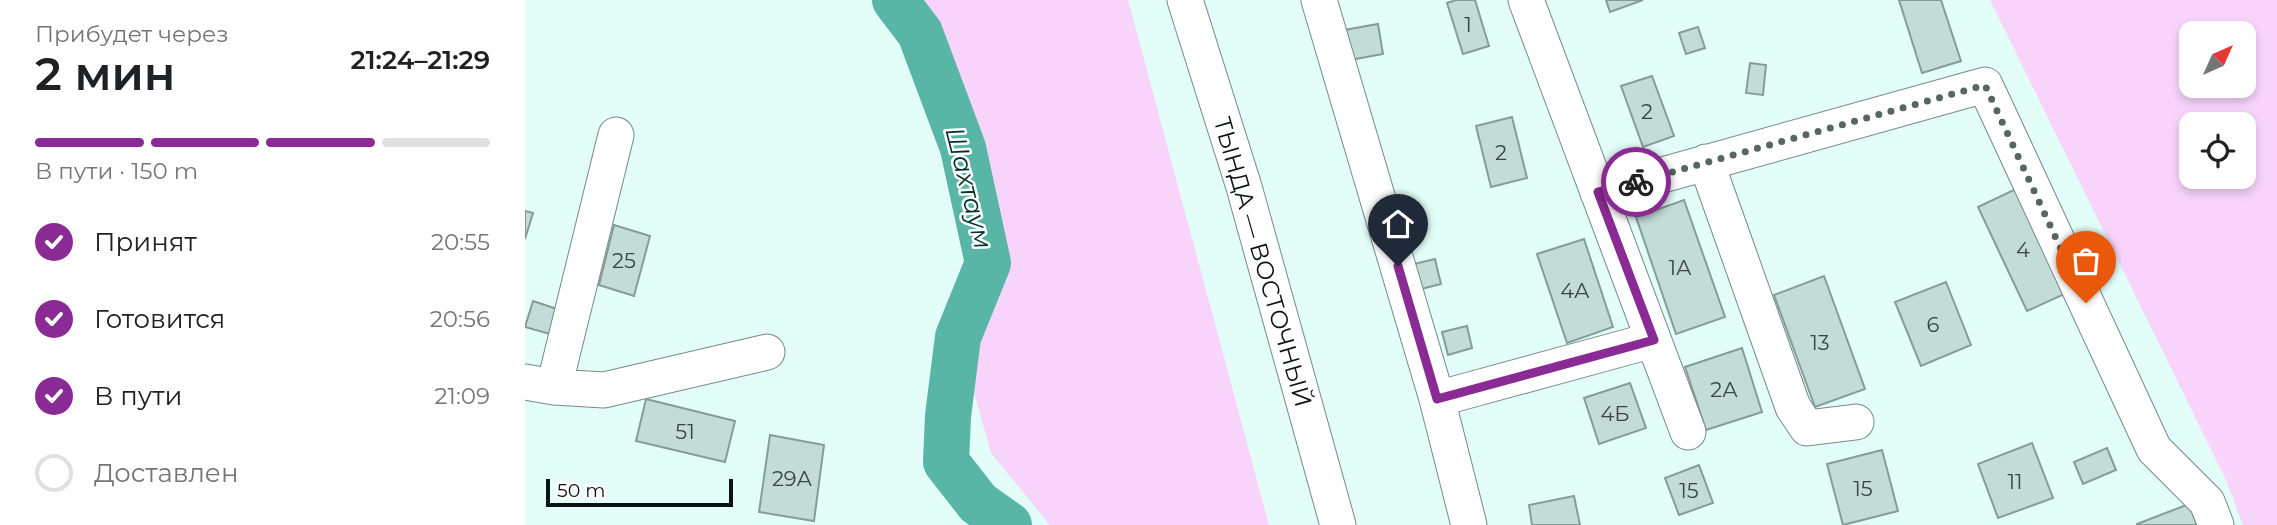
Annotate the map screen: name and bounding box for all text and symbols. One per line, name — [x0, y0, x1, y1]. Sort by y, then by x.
house number: 1 — [1464, 12, 1472, 37]
text: Прибудет через — [35, 20, 229, 48]
north arrow — [2179, 21, 2256, 98]
map controls — [2179, 21, 2256, 189]
text: 21:24–21:29 — [351, 44, 490, 76]
text: 2 мин — [35, 45, 175, 102]
house number: 2 — [1641, 99, 1653, 124]
button: locate — [2179, 112, 2256, 189]
street label: ТЫНДА — ВОСТОЧНЫЙ — [1208, 114, 1318, 410]
water label: Шахтаум — [938, 124, 1000, 252]
house number: 2 — [1495, 140, 1507, 165]
courier — [1601, 147, 1671, 217]
text: В пути · 150 m — [35, 157, 198, 185]
icon: bike — [1617, 163, 1655, 201]
pin — [1368, 194, 1428, 266]
icon: home — [1379, 205, 1417, 243]
icon: check — [35, 223, 73, 261]
text: Принят — [94, 226, 197, 258]
text: 20:55 — [431, 228, 490, 256]
pin — [2056, 231, 2116, 303]
house number: 4 — [2016, 237, 2030, 262]
icon: bag — [2067, 242, 2105, 280]
house number: 25 — [612, 248, 636, 273]
house number: 1А — [1668, 255, 1692, 280]
house number: 4А — [1560, 278, 1590, 303]
icon: check — [35, 300, 73, 338]
text: Готовится — [94, 303, 225, 335]
text: 20:56 — [430, 305, 490, 333]
house number: 6 — [1927, 312, 1940, 337]
house number: 13 — [1810, 330, 1830, 355]
icon: check — [35, 377, 73, 415]
house number: 2А — [1710, 377, 1738, 402]
text: В пути — [94, 380, 183, 412]
text: 21:09 — [435, 382, 490, 410]
house number: 4Б — [1600, 401, 1630, 426]
house number: 51 — [675, 419, 695, 444]
text: Доставлен — [94, 457, 239, 489]
house number: 29А — [772, 466, 812, 491]
house number: 11 — [2007, 469, 2023, 494]
scale bar — [546, 476, 733, 508]
house number: 15 — [1853, 476, 1873, 501]
house number: 15 — [1679, 478, 1699, 503]
text: 50 m — [557, 479, 605, 502]

